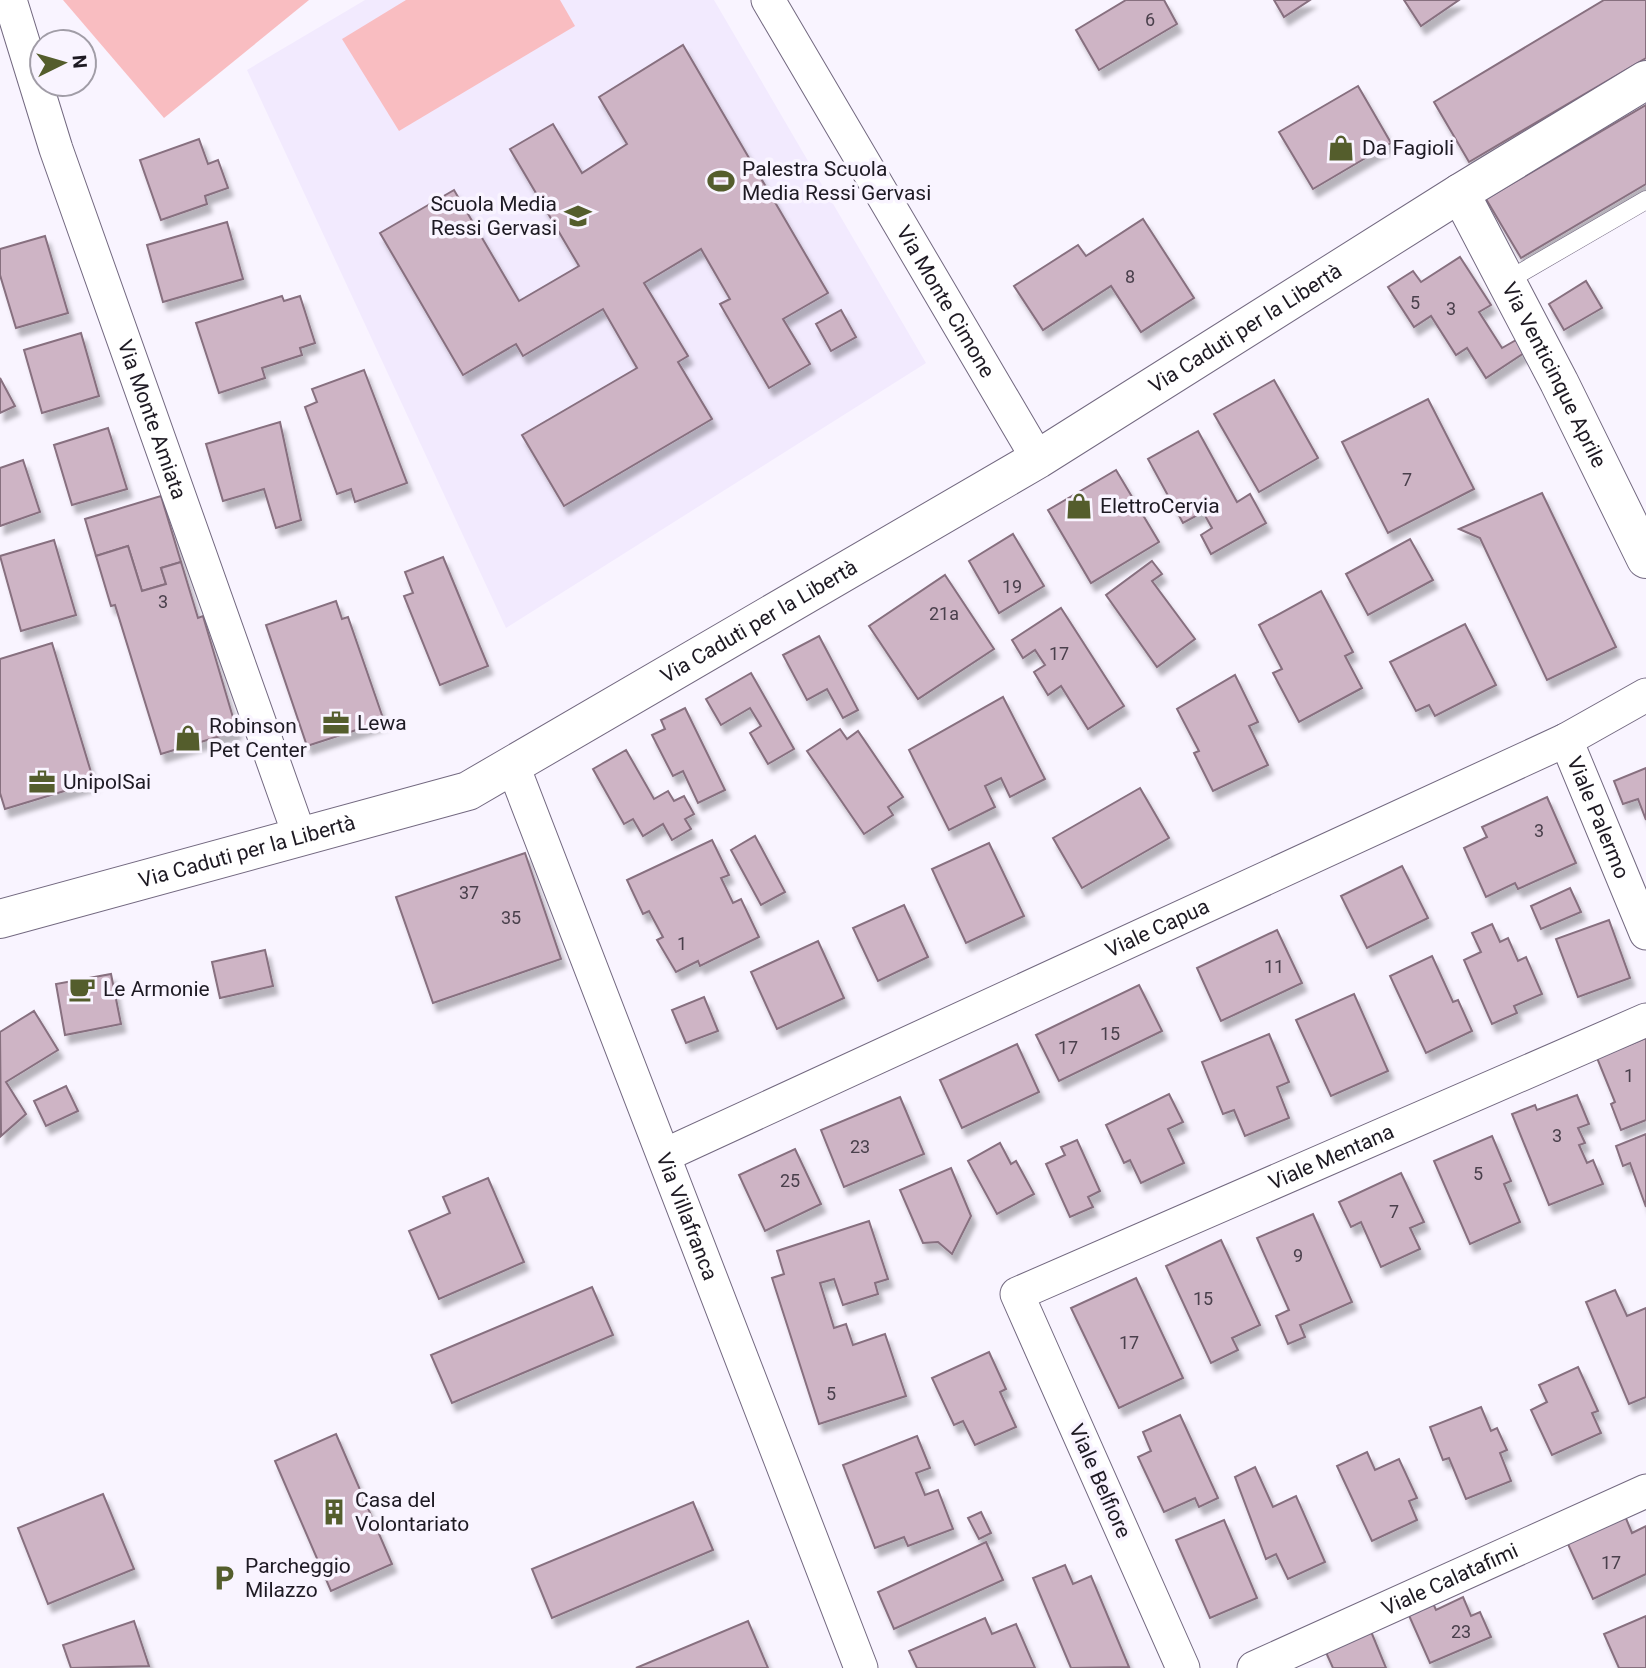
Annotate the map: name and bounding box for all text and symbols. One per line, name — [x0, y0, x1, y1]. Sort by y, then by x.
house number: 6 — [1145, 9, 1155, 30]
north arrow — [28, 28, 98, 98]
text: N — [67, 54, 91, 69]
shop icon: Da Fagioli — [1326, 133, 1356, 163]
place label: Da Fagioli — [1362, 136, 1454, 160]
place label: Palestra Scuola Media Ressi Gervasi — [742, 157, 931, 205]
sports icon: Palestra Scuola Media Ressi Gervasi — [706, 166, 736, 196]
place label: Scuola Media Ressi Gervasi — [430, 192, 557, 240]
school or university icon: Scuola Media Ressi Gervasi — [563, 201, 593, 231]
street label: Via Monte Cimone — [891, 221, 999, 382]
street label: Via Caduti per la Libertà — [1145, 259, 1346, 398]
house number: 8 — [1125, 266, 1135, 287]
street label: Via Venticinque Aprile — [1497, 279, 1611, 471]
house number: 5 — [1410, 292, 1420, 313]
house number: 3 — [1446, 298, 1456, 319]
street label: Via Monte Amiata — [113, 337, 191, 502]
house number: 7 — [1402, 469, 1412, 490]
shop icon: ElettroCervia — [1064, 491, 1094, 521]
place label: ElettroCervia — [1100, 494, 1220, 518]
street label: Via Caduti per la Libertà — [657, 555, 862, 688]
house number: 19 — [1002, 576, 1022, 597]
house number: 3 — [158, 591, 168, 612]
house number: 21a — [929, 603, 959, 624]
house number: 17 — [1049, 643, 1069, 664]
office icon: Lewa — [321, 708, 351, 738]
place label: Lewa — [357, 711, 407, 735]
place label: Robinson Pet Center — [209, 714, 307, 762]
shop icon: Robinson Pet Center — [173, 723, 203, 753]
street label: Viale Palermo — [1562, 753, 1634, 882]
office icon: UnipolSai — [27, 767, 57, 797]
place label: UnipolSai — [63, 770, 151, 794]
street label: Via Caduti per la Libertà — [136, 810, 358, 892]
house number: 3 — [1534, 820, 1544, 841]
house number: 37 — [459, 882, 479, 903]
street label: Viale Capua — [1102, 894, 1213, 962]
house number: 35 — [501, 907, 521, 928]
house number: 1 — [677, 933, 687, 954]
house number: 11 — [1264, 956, 1284, 977]
cafe icon: Le Armonie — [67, 974, 97, 1004]
place label: Le Armonie — [103, 977, 210, 1001]
house number: 15 — [1100, 1023, 1120, 1044]
house number: 17 — [1058, 1037, 1078, 1058]
house number: 1 — [1624, 1065, 1634, 1086]
street label: Viale Mentana — [1265, 1119, 1397, 1195]
house number: 3 — [1552, 1125, 1562, 1146]
house number: 23 — [850, 1136, 870, 1157]
street label: Via Villafranca — [651, 1149, 722, 1284]
house number: 5 — [1473, 1163, 1483, 1184]
house number: 25 — [780, 1170, 800, 1191]
house number: 7 — [1389, 1201, 1399, 1222]
house number: 9 — [1293, 1245, 1303, 1266]
house number: 15 — [1193, 1288, 1213, 1309]
house number: 17 — [1119, 1332, 1139, 1353]
house number: 5 — [826, 1383, 836, 1404]
street label: Viale Belfiore — [1064, 1420, 1136, 1542]
place label: Casa del Volontariato — [355, 1488, 469, 1536]
building icon: Casa del Volontariato — [319, 1497, 349, 1527]
street label: Viale Calatafimi — [1378, 1538, 1522, 1621]
house number: 17 — [1601, 1552, 1621, 1573]
place label: Parcheggio Milazzo — [245, 1554, 351, 1602]
parking icon: Parcheggio Milazzo — [209, 1563, 239, 1593]
house number: 23 — [1451, 1621, 1471, 1642]

